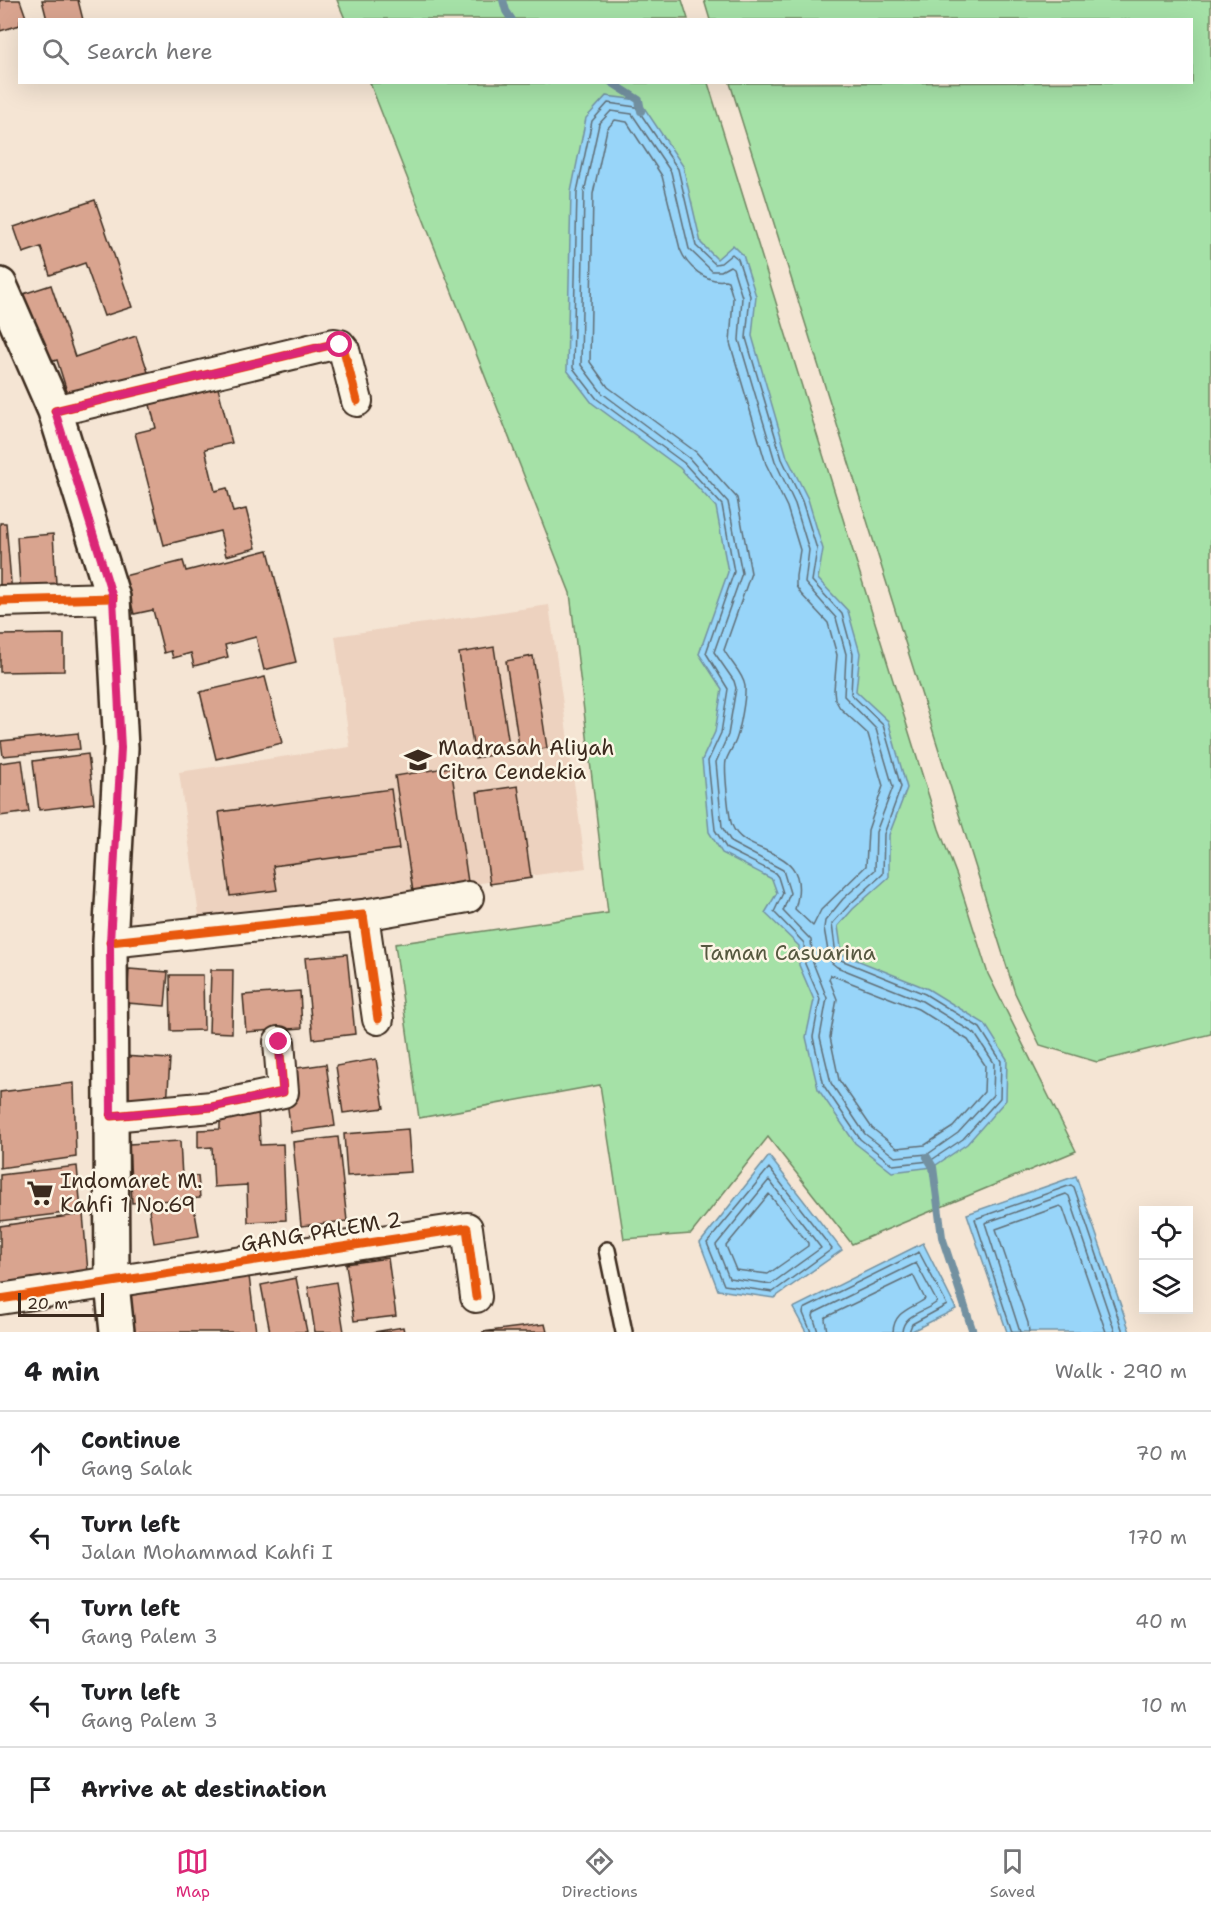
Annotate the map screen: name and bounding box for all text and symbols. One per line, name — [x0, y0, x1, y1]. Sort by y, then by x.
search box — [18, 18, 1193, 84]
icon: search — [39, 35, 72, 68]
text: Search here — [87, 37, 213, 66]
route start — [326, 331, 352, 357]
place label: Madrasah Aliyah Citra Cendekia — [438, 734, 614, 786]
school or university icon: Madrasah Aliyah Citra Cendekia — [403, 745, 433, 775]
park label: Taman Casuarina — [700, 939, 876, 967]
route end — [265, 1028, 291, 1054]
place label: Indomaret M. Kahfi 1 No.69 — [60, 1167, 202, 1219]
supermarket icon: Indomaret M. Kahfi 1 No.69 — [25, 1178, 55, 1208]
street label: GANG PALEM 2 — [239, 1205, 403, 1259]
map controls — [1139, 1206, 1193, 1314]
button: locate — [1139, 1206, 1193, 1260]
button: layers — [1139, 1260, 1193, 1314]
scale bar — [18, 1290, 104, 1318]
text: 20 m — [27, 1293, 68, 1314]
text: 4 min — [24, 1354, 100, 1389]
text: Walk · 290 m — [1055, 1358, 1187, 1384]
text: Continue — [81, 1426, 181, 1455]
icon: ahead — [24, 1437, 57, 1470]
text: 70 m — [1135, 1440, 1187, 1466]
text: Gang Salak — [81, 1455, 193, 1481]
text: Turn left — [81, 1510, 180, 1539]
icon: left — [24, 1521, 57, 1554]
text: 170 m — [1128, 1524, 1187, 1550]
text: Jalan Mohammad Kahfi I — [81, 1539, 333, 1565]
text: Turn left — [81, 1594, 180, 1623]
icon: left — [24, 1605, 57, 1638]
text: 40 m — [1135, 1608, 1187, 1634]
text: Gang Palem 3 — [81, 1623, 218, 1649]
text: Turn left — [81, 1678, 180, 1707]
icon: left — [24, 1689, 57, 1722]
text: 10 m — [1141, 1692, 1187, 1718]
text: Gang Palem 3 — [81, 1707, 218, 1733]
icon: arrive — [24, 1773, 57, 1806]
text: Arrive at destination — [81, 1775, 327, 1804]
tab: Map — [176, 1845, 210, 1902]
tab: Directions — [562, 1845, 638, 1902]
tab: Saved — [990, 1845, 1035, 1902]

